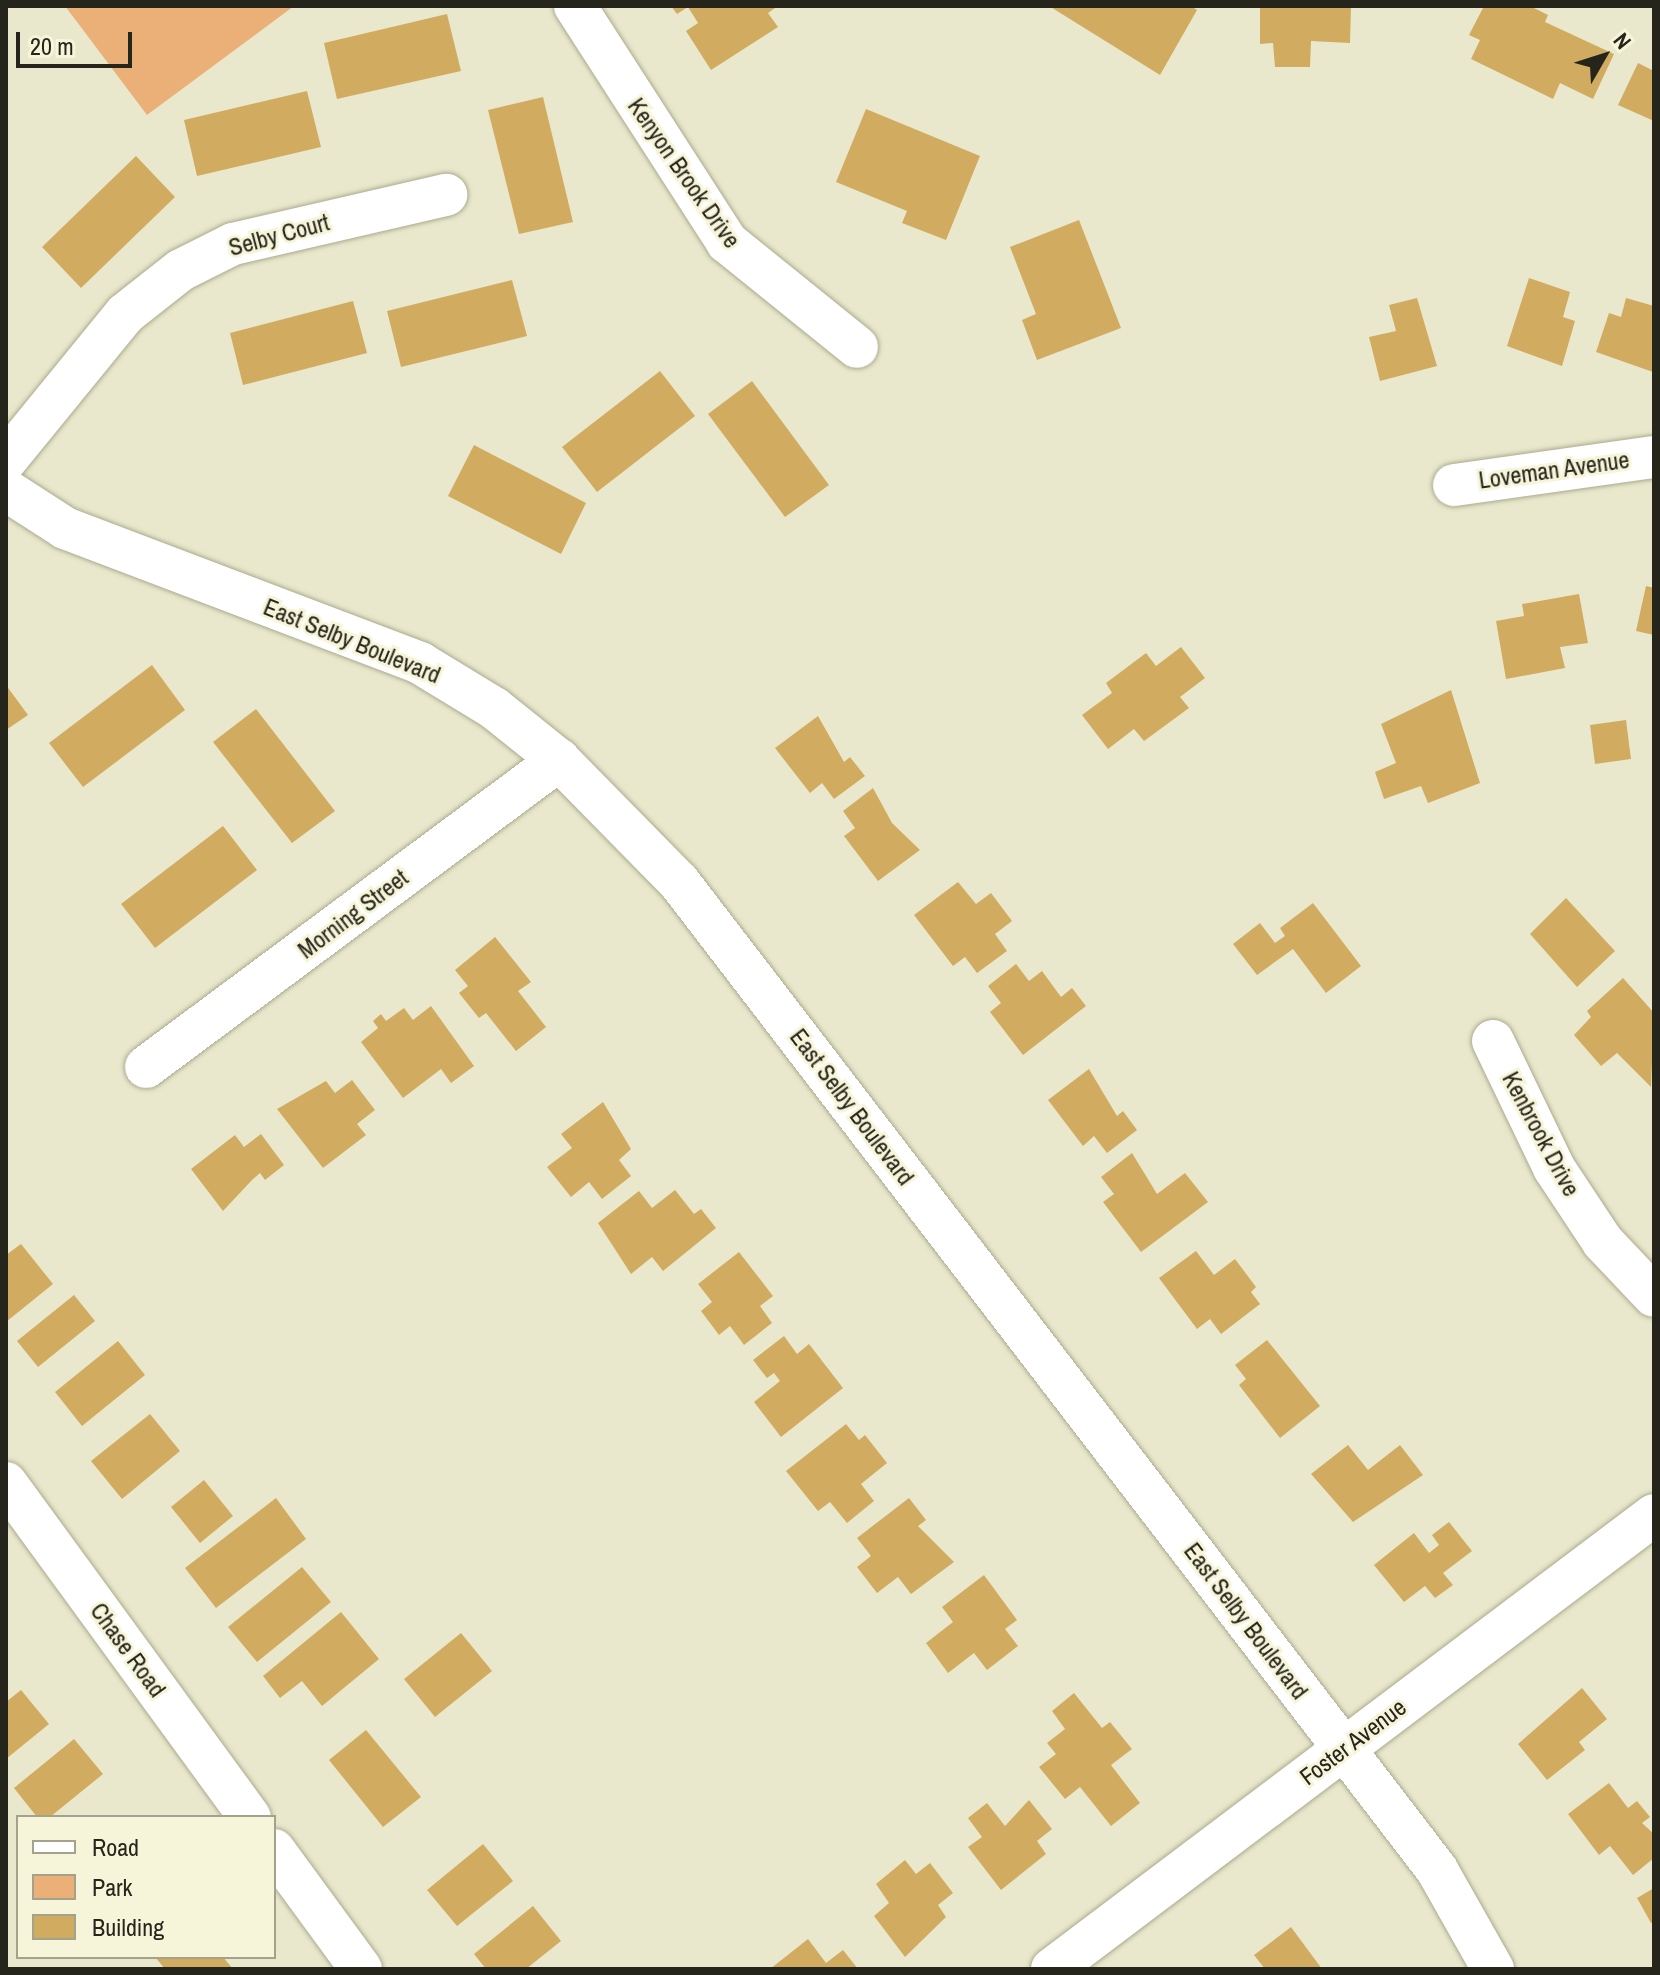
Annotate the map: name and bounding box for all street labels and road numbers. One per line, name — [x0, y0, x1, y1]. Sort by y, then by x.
street label: Kenyon Brook Drive — [622, 93, 746, 253]
street label: Selby Court — [226, 208, 332, 262]
street label: Loveman Avenue — [1476, 445, 1632, 495]
street label: East Selby Boulevard — [259, 592, 445, 690]
street label: Morning Street — [292, 863, 414, 965]
street label: East Selby Boulevard — [784, 1023, 920, 1191]
street label: Kenbrook Drive — [1496, 1067, 1586, 1201]
street label: East Selby Boulevard — [1178, 1537, 1314, 1705]
street label: Chase Road — [84, 1597, 172, 1703]
street label: Foster Avenue — [1294, 1692, 1412, 1792]

